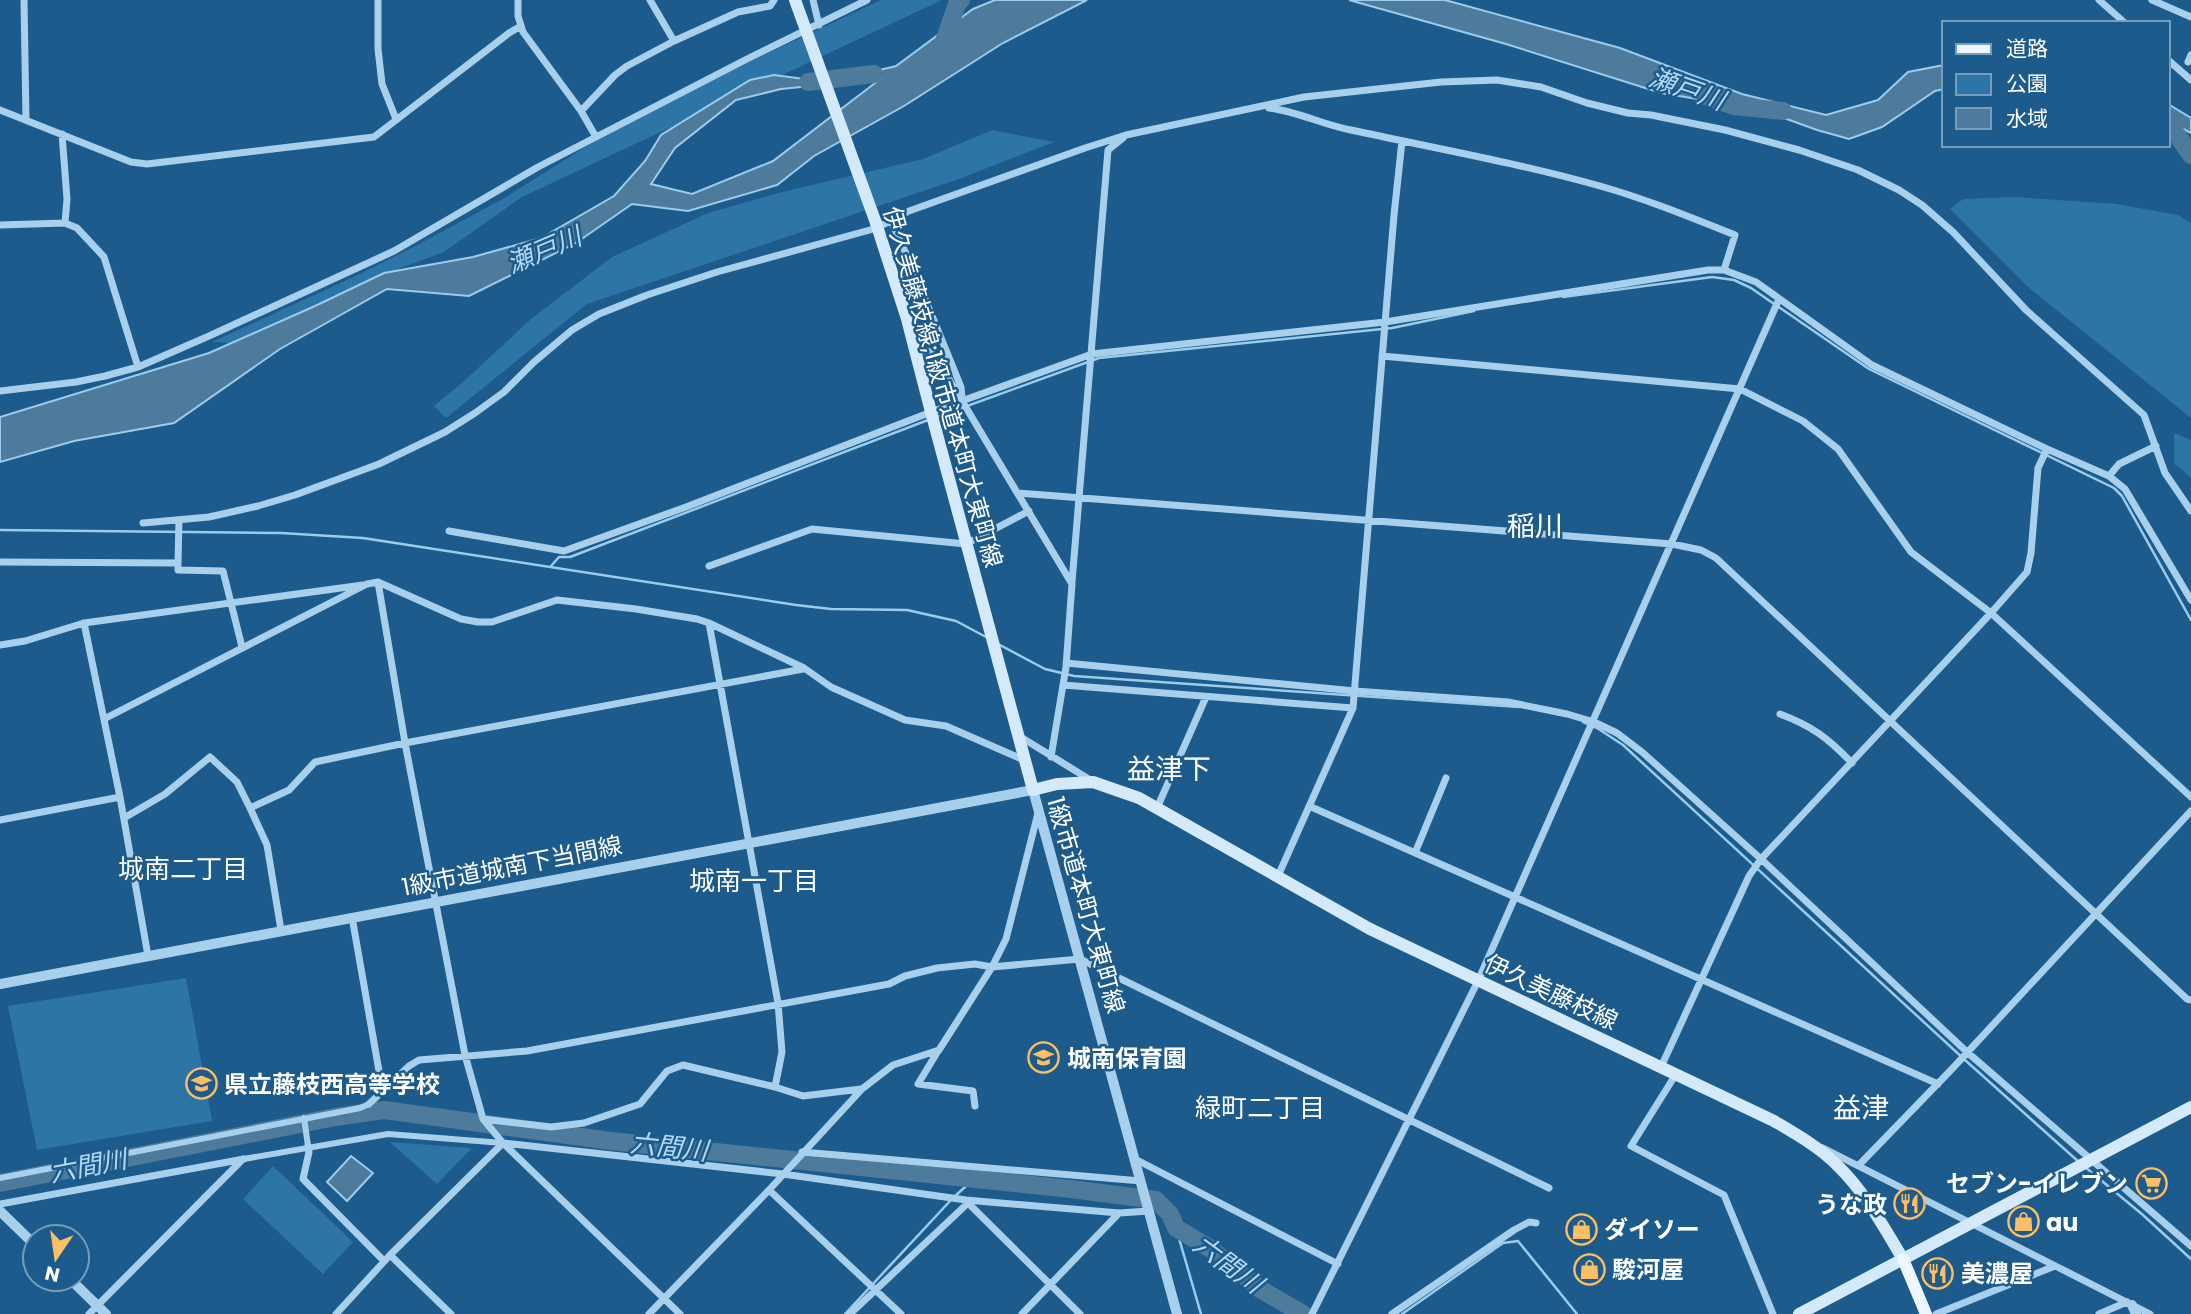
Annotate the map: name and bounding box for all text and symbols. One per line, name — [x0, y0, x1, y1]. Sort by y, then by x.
legend — [1942, 21, 2170, 147]
text: 道路 — [2006, 34, 2048, 63]
water label: 瀬戸川 — [1644, 59, 1733, 120]
text: 公園 — [2006, 69, 2048, 98]
text: 水域 — [2006, 104, 2048, 133]
street label: 伊久美藤枝線;1級市道本町大東町線 — [876, 203, 1010, 571]
water label: 瀬戸川 — [501, 217, 590, 282]
district label: 稲川 — [1507, 507, 1563, 546]
district label: 益津下 — [1127, 750, 1211, 789]
street label: 1級市道本町大東町線 — [1039, 793, 1133, 1017]
street label: 1級市道城南下当間線 — [399, 828, 625, 904]
district label: 城南二丁目 — [118, 851, 248, 887]
district label: 城南一丁目 — [689, 863, 819, 899]
street label: 伊久美藤枝線 — [1479, 947, 1623, 1037]
school or university icon: 城南保育園 — [1027, 1041, 1061, 1075]
place label: 城南保育園 — [1067, 1042, 1187, 1075]
school or university icon: 県立藤枝西高等学校 — [184, 1067, 218, 1101]
place label: 県立藤枝西高等学校 — [224, 1068, 440, 1101]
district label: 益津 — [1833, 1089, 1889, 1128]
district label: 緑町二丁目 — [1195, 1090, 1325, 1126]
water label: 六間川 — [628, 1125, 713, 1169]
water label: 六間川 — [46, 1140, 133, 1191]
supermarket icon: セブン-イレブン — [2134, 1166, 2168, 1200]
place label: セブン-イレブン — [1946, 1167, 2128, 1200]
restaurant icon: うな政 — [1893, 1187, 1927, 1221]
place label: うな政 — [1815, 1188, 1887, 1221]
shop icon: au — [2006, 1205, 2040, 1239]
place label: au — [2046, 1206, 2078, 1239]
shop icon: ダイソー — [1564, 1212, 1598, 1246]
place label: ダイソー — [1604, 1213, 1700, 1246]
north arrow — [21, 1223, 91, 1293]
water label: 六間川 — [1186, 1227, 1273, 1303]
shop icon: 駿河屋 — [1572, 1252, 1606, 1286]
place label: 駿河屋 — [1612, 1253, 1684, 1286]
restaurant icon: 美濃屋 — [1921, 1256, 1955, 1290]
place label: 美濃屋 — [1961, 1257, 2033, 1290]
text: N — [42, 1259, 62, 1289]

